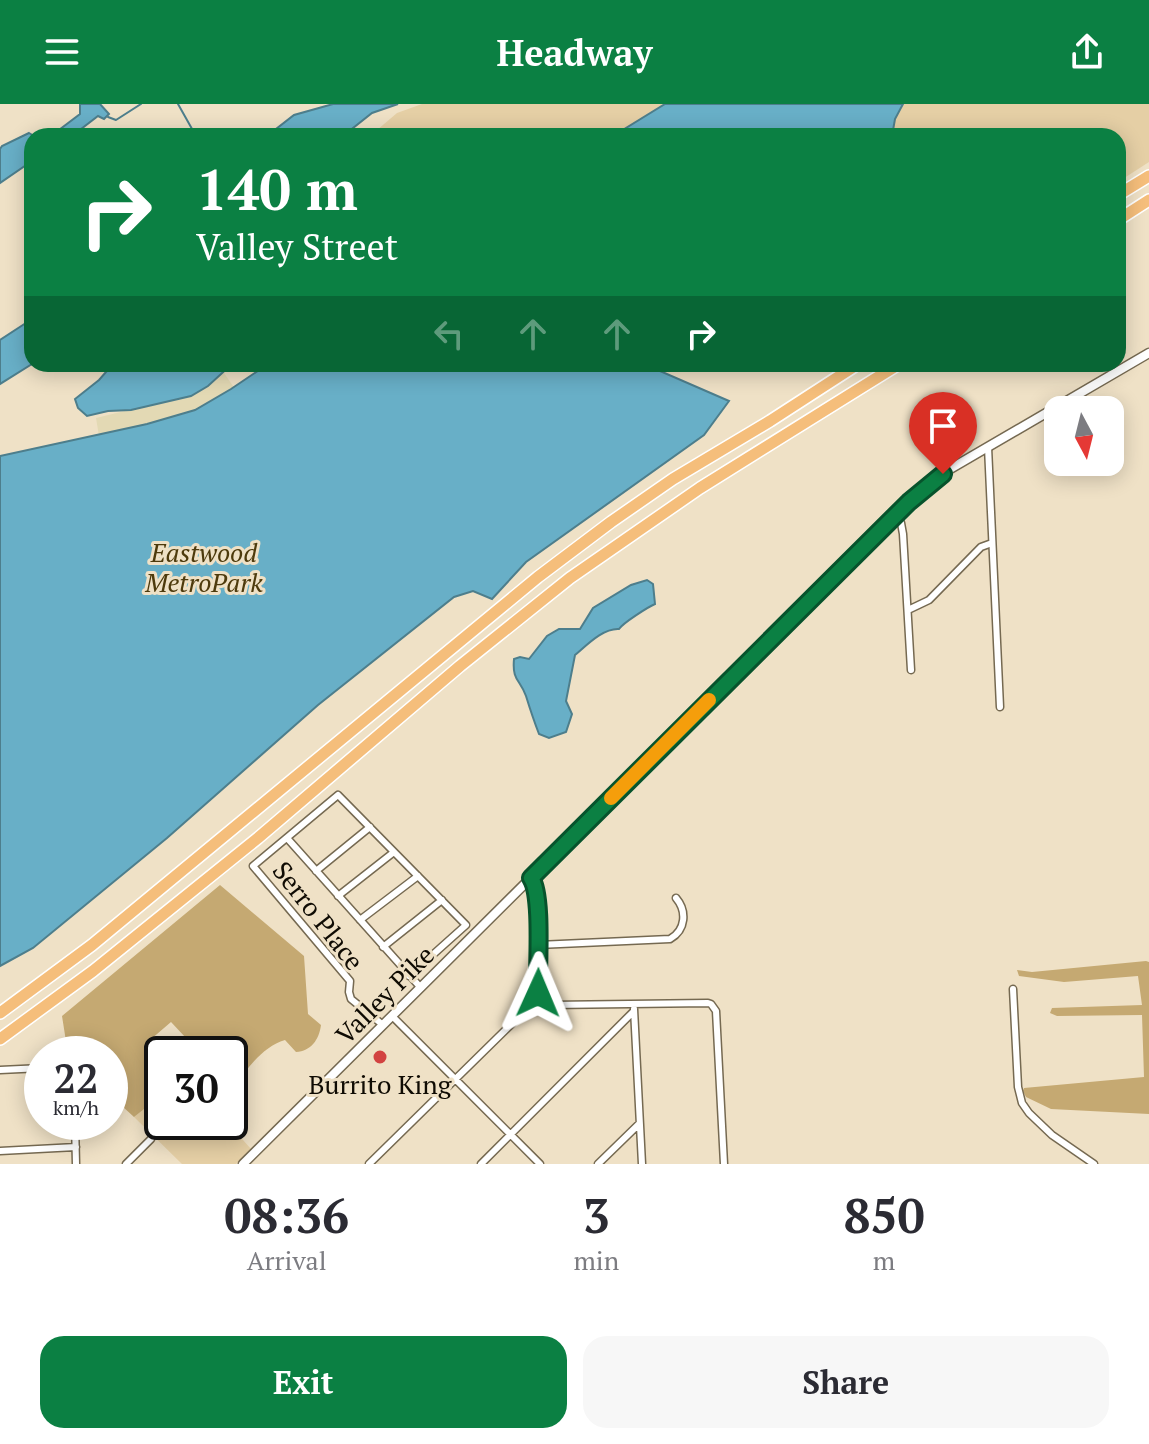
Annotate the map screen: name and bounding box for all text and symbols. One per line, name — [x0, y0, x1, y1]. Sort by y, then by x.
text: Headway — [497, 29, 652, 76]
icon: menu — [40, 30, 84, 74]
icon: share — [1065, 30, 1109, 74]
text: 140 m — [196, 152, 358, 226]
icon: right — [64, 160, 168, 264]
text: Valley Street — [196, 223, 398, 270]
icon: left — [427, 312, 471, 356]
icon: ahead — [511, 312, 555, 356]
icon: ahead — [595, 312, 639, 356]
icon: right — [679, 312, 723, 356]
pin — [909, 392, 977, 474]
north arrow — [1044, 396, 1124, 476]
map controls — [1044, 396, 1124, 476]
icon: arrive — [921, 404, 965, 448]
park label: Eastwood MetroPark — [144, 535, 263, 599]
street label: Serro Place — [266, 854, 372, 977]
street label: Valley Pike — [328, 938, 441, 1051]
position arrow — [496, 951, 580, 1035]
speed limit sign: 30 — [144, 1036, 248, 1140]
marker: Burrito King — [371, 1048, 389, 1066]
text: 22 — [53, 1051, 99, 1104]
place label: Burrito King — [309, 1067, 452, 1101]
text: km/h — [53, 1094, 99, 1121]
text: 08:36 — [224, 1183, 349, 1247]
text: 3 — [583, 1183, 610, 1247]
text: 850 — [843, 1183, 925, 1247]
text: Arrival — [247, 1243, 327, 1277]
text: min — [573, 1243, 619, 1277]
text: m — [873, 1243, 895, 1277]
button: Exit — [40, 1336, 567, 1428]
button: Share — [583, 1336, 1109, 1428]

